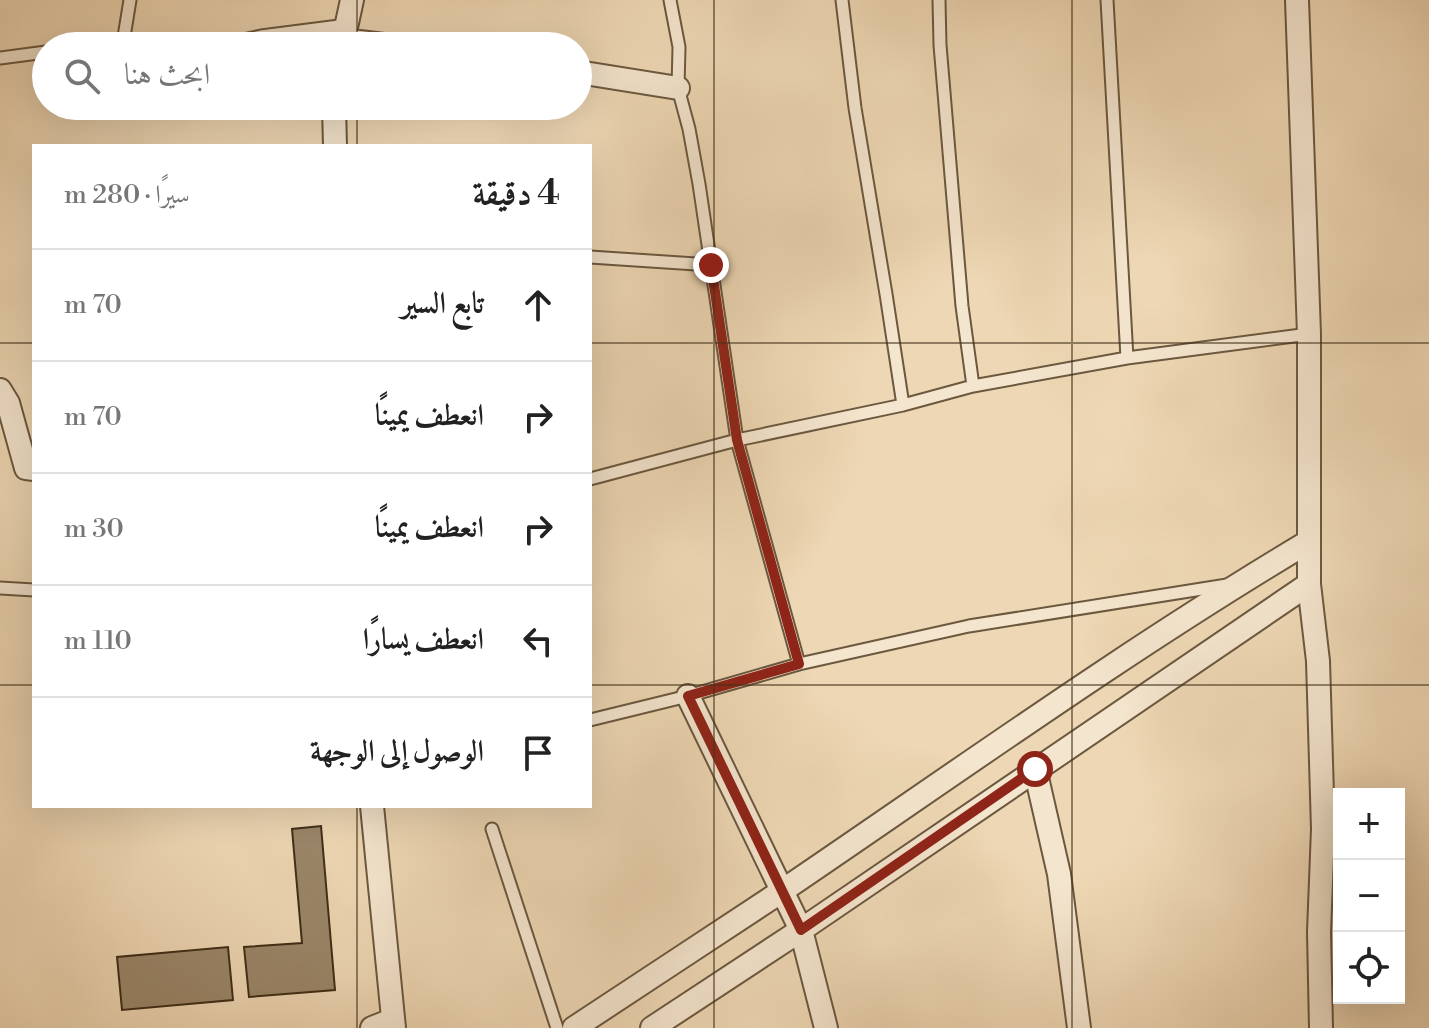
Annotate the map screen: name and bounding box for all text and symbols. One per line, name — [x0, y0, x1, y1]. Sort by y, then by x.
search box — [32, 32, 592, 120]
icon: search — [60, 54, 104, 98]
text: ابحث هنا — [124, 56, 210, 94]
text: 4 دقيقة — [472, 173, 560, 215]
text: سيرًا · 280 m — [64, 179, 190, 211]
route end — [693, 247, 729, 283]
icon: ahead — [516, 283, 560, 327]
text: تابع السير — [401, 285, 484, 323]
text: 70 m — [64, 289, 122, 321]
icon: right — [516, 395, 560, 439]
text: انعطف يمينًا — [375, 397, 484, 435]
text: 70 m — [64, 401, 122, 433]
icon: right — [516, 507, 560, 551]
text: انعطف يمينًا — [375, 509, 484, 547]
text: 30 m — [64, 513, 124, 545]
icon: left — [516, 619, 560, 663]
text: انعطف يسارًا — [363, 621, 484, 659]
text: 110 m — [64, 625, 132, 657]
icon: arrive — [516, 731, 560, 775]
text: الوصول إلى الوجهة — [310, 733, 484, 771]
route start — [1017, 751, 1053, 787]
map controls — [1333, 788, 1405, 1004]
button: + — [1333, 788, 1405, 860]
button: − — [1333, 860, 1405, 932]
button: locate — [1333, 932, 1405, 1004]

